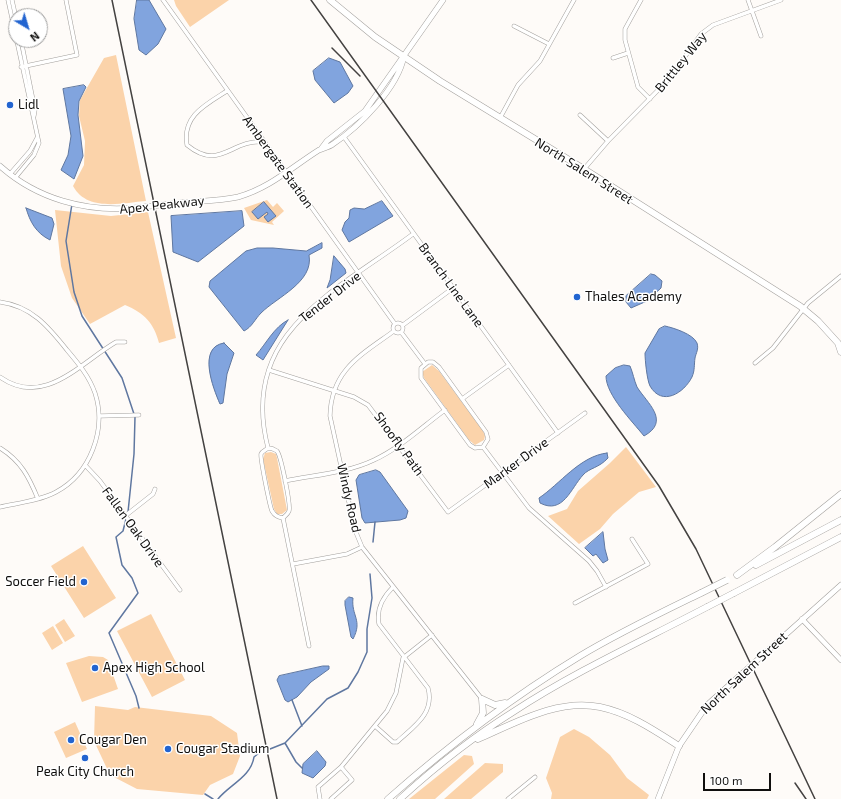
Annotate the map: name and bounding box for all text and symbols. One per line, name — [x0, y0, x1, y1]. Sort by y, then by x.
north arrow — [8, 8, 48, 48]
text: N — [28, 29, 42, 45]
street label: Brittley Way — [652, 29, 710, 95]
place label: Lidl — [18, 97, 39, 113]
marker: Lidl — [5, 100, 15, 110]
street label: Ambergate Station — [239, 113, 317, 211]
street label: North Salem Street — [532, 134, 636, 208]
street label: Apex Peakway — [119, 193, 205, 217]
street label: Branch Line Lane — [415, 240, 487, 330]
street label: Tender Drive — [296, 268, 364, 326]
place label: Thales Academy — [585, 289, 682, 305]
marker: Thales Academy — [572, 292, 582, 302]
street label: Shoofly Path — [371, 409, 427, 479]
street label: Marker Drive — [481, 434, 551, 492]
street label: Windy Road — [333, 462, 365, 534]
street label: Fallen Oak Drive — [99, 484, 167, 570]
place label: Soccer Field — [5, 574, 76, 590]
marker: Soccer Field — [79, 577, 89, 587]
street label: North Salem Street — [697, 629, 791, 717]
place label: Apex High School — [103, 660, 205, 676]
marker: Apex High School — [90, 663, 100, 673]
place label: Cougar Den — [79, 732, 147, 748]
marker: Cougar Den — [66, 735, 76, 745]
place label: Cougar Stadium — [176, 741, 269, 757]
marker: Cougar Stadium — [163, 744, 173, 754]
marker: Peak City Church — [80, 753, 90, 763]
place label: Peak City Church — [36, 764, 134, 780]
scale bar — [705, 765, 773, 791]
text: 100 m — [710, 773, 742, 787]

